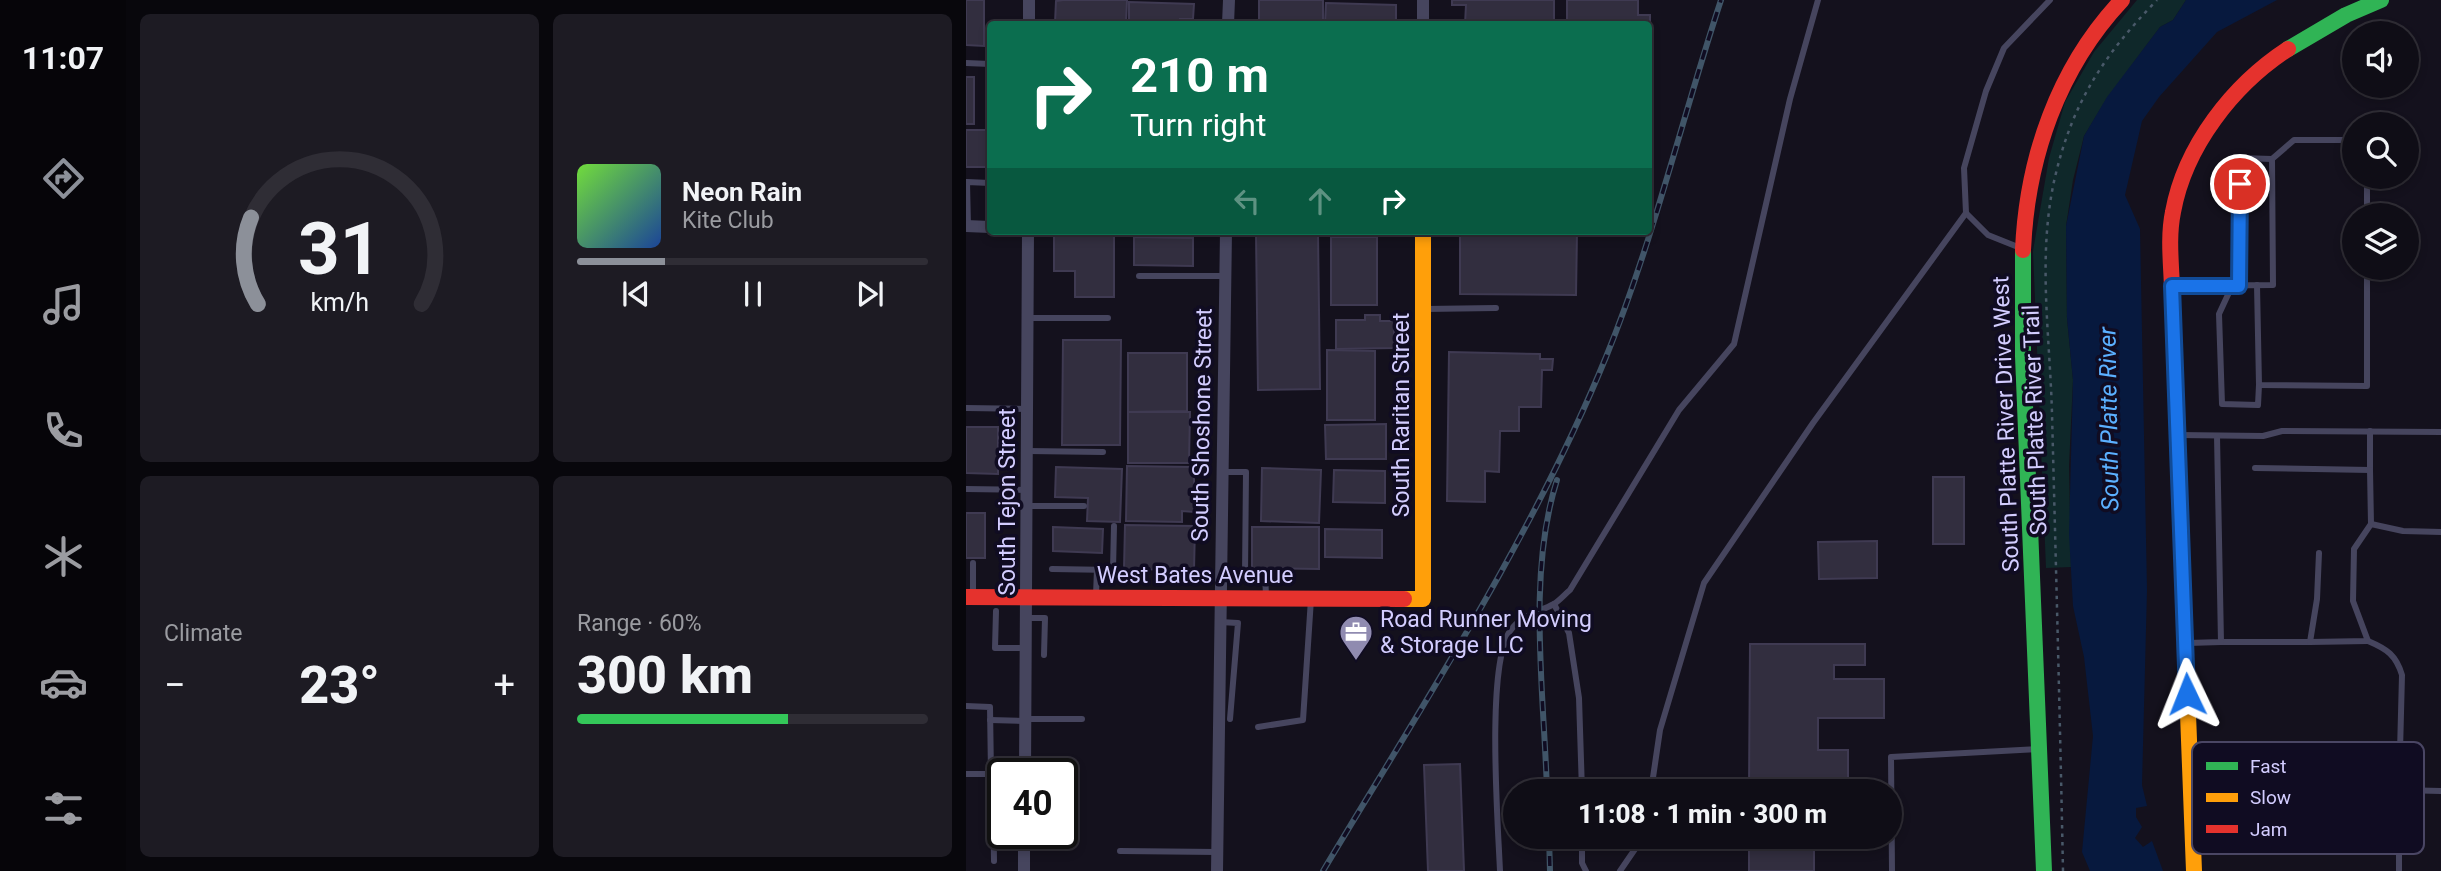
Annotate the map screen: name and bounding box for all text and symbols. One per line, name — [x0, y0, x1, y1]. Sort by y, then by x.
map controls — [2342, 21, 2419, 280]
button: sound — [2342, 21, 2419, 98]
text: 11:07 — [22, 39, 104, 77]
text: 210 m — [1130, 47, 1269, 104]
icon: right — [1015, 49, 1106, 140]
text: Turn right — [1130, 106, 1266, 144]
button: search — [2342, 112, 2419, 189]
icon: directions — [39, 154, 88, 203]
pin — [2210, 154, 2270, 214]
icon: arrive — [2221, 165, 2259, 203]
text: Neon Rain — [682, 177, 802, 207]
icon: left — [1228, 182, 1266, 220]
icon: ahead — [1301, 182, 1339, 220]
icon: right — [1374, 182, 1412, 220]
button: layers — [2342, 203, 2419, 280]
text: 31 — [298, 207, 381, 293]
text: Kite Club — [682, 207, 774, 234]
icon: previous — [617, 275, 655, 313]
icon: pause — [734, 275, 772, 313]
icon: next — [851, 275, 889, 313]
street label: South Platte River Drive West — [1987, 275, 2025, 573]
icon: music — [39, 280, 88, 329]
text: km/h — [310, 288, 369, 317]
street label: South Platte River Trail — [2017, 304, 2053, 536]
street label: South Shoshone Street — [1186, 308, 1218, 542]
street label: South Raritan Street — [1388, 313, 1415, 517]
water label: South Platte River — [2093, 326, 2125, 511]
icon: phone — [39, 406, 88, 455]
street label: South Tejon Street — [994, 408, 1021, 596]
icon: climate — [39, 532, 88, 581]
street label: West Bates Avenue — [1097, 562, 1293, 589]
place label: Road Runner Moving & Storage LLC — [1380, 606, 1592, 659]
text: Range · 60% — [577, 610, 702, 637]
office icon: Road Runner Moving & Storage LLC — [1337, 613, 1375, 662]
text: Climate — [164, 620, 243, 647]
text: 300 km — [577, 645, 753, 706]
text: 23° — [299, 655, 380, 716]
position arrow — [2150, 657, 2224, 731]
icon: car — [39, 658, 88, 707]
text: − — [164, 663, 186, 707]
text: + — [493, 663, 515, 707]
legend — [2192, 742, 2424, 854]
text: Fast — [2250, 755, 2287, 778]
speed limit sign: 40 — [987, 758, 1078, 849]
icon: filters — [39, 784, 88, 833]
text: Slow — [2250, 786, 2291, 809]
text: 11:08 · 1 min · 300 m — [1578, 799, 1827, 829]
text: Jam — [2250, 818, 2287, 841]

